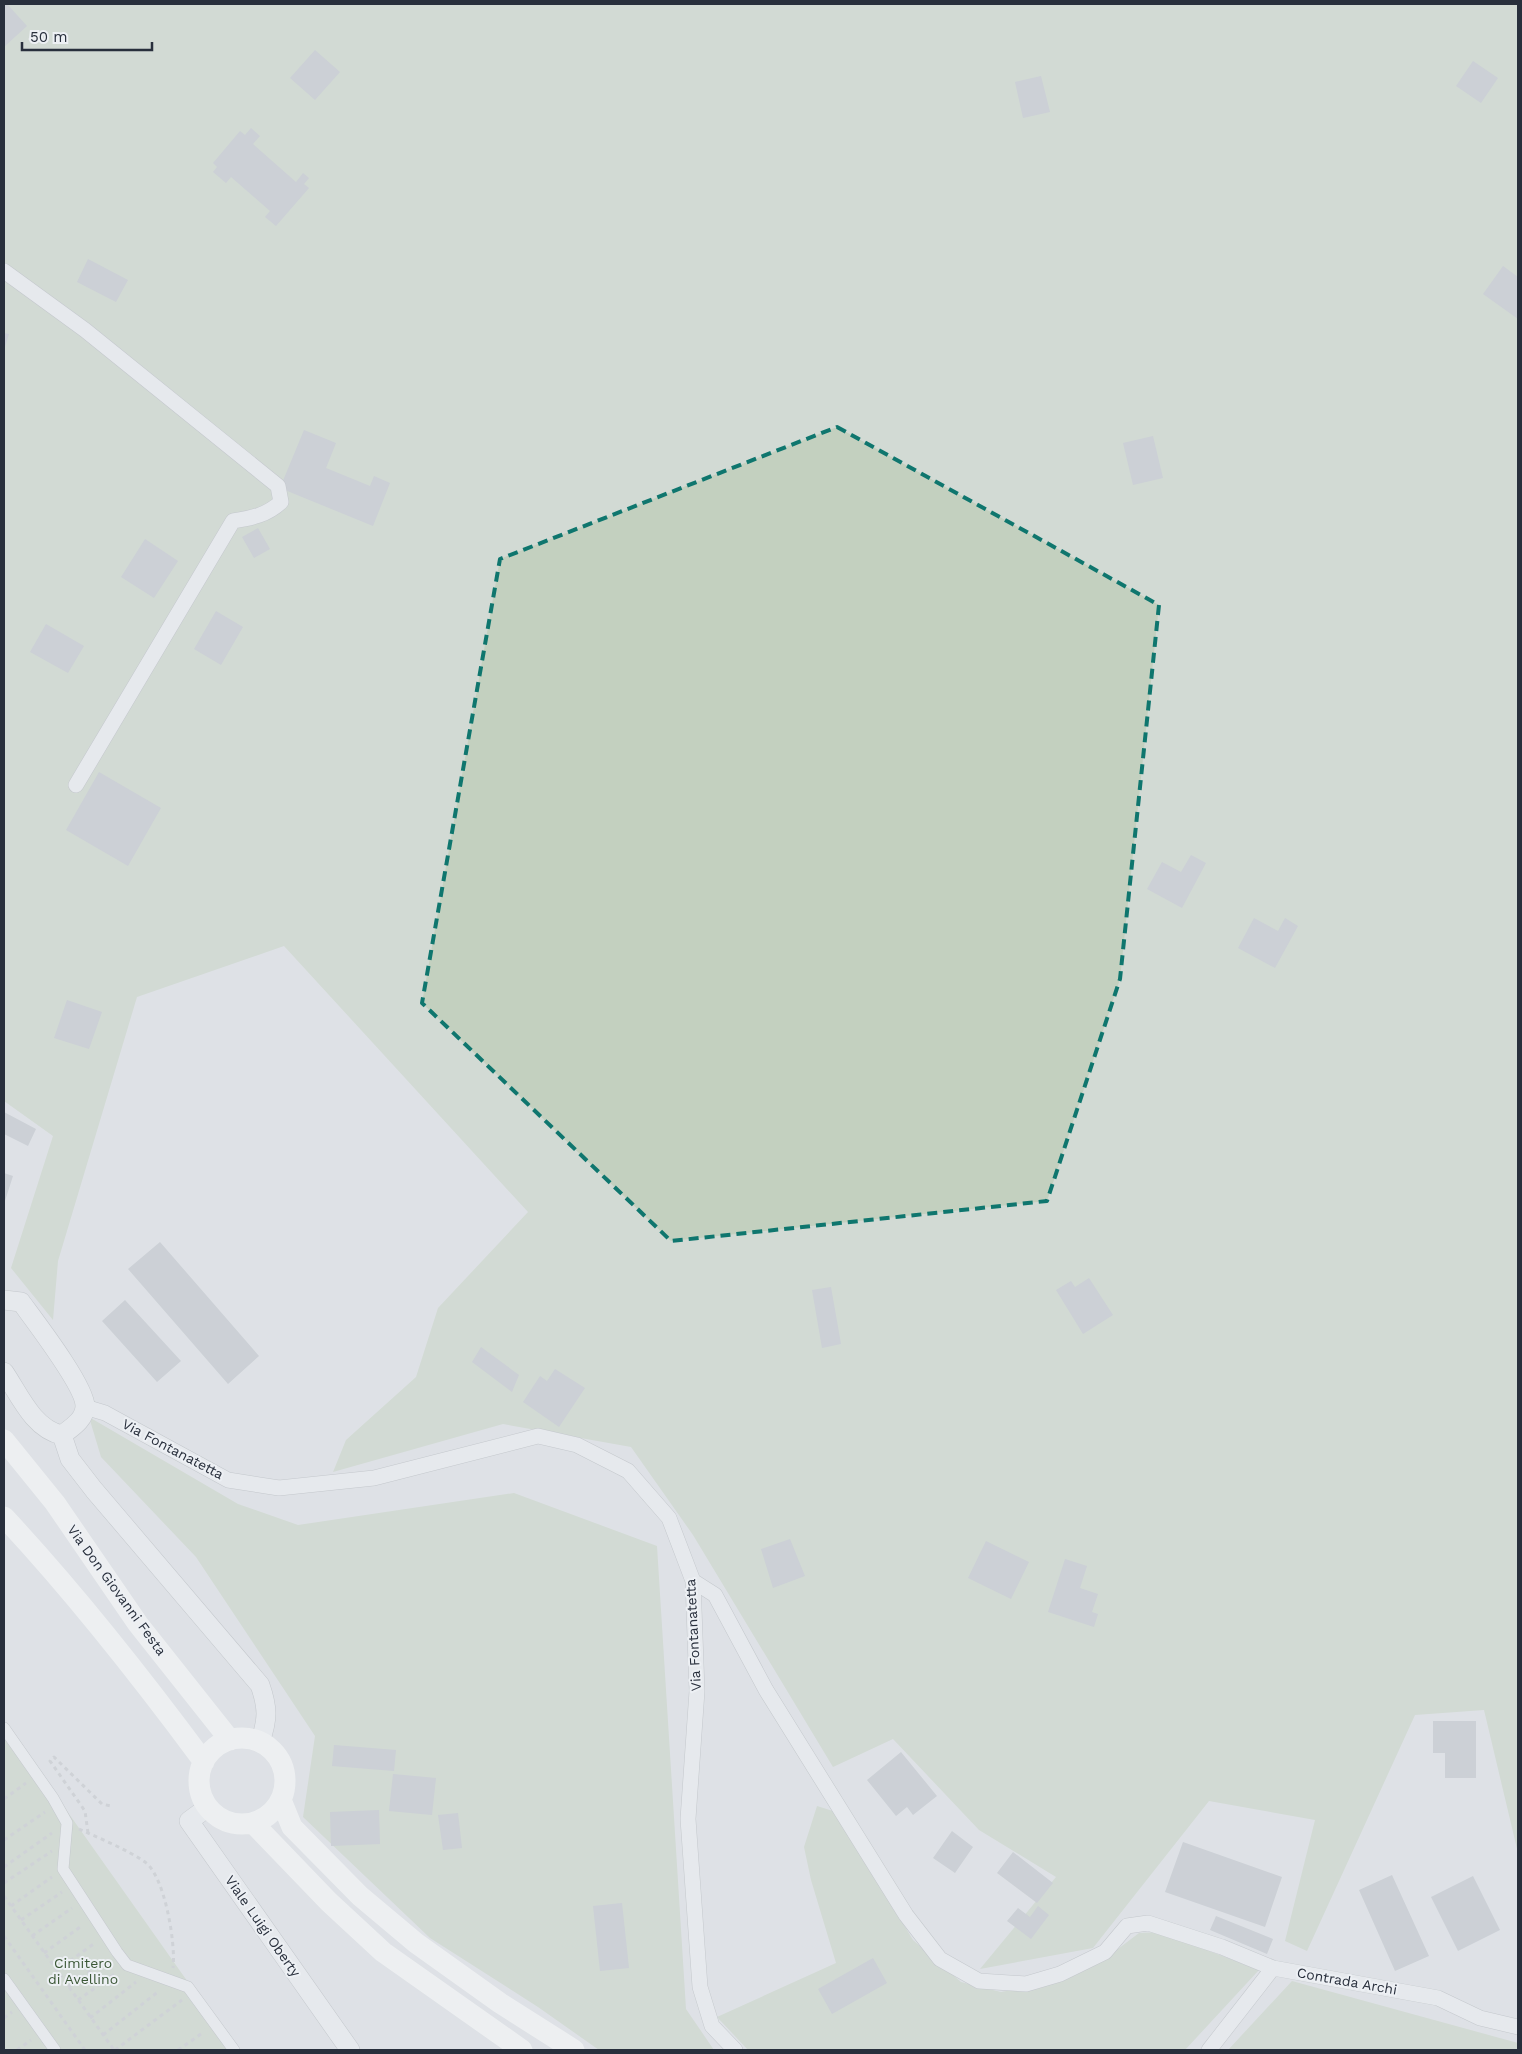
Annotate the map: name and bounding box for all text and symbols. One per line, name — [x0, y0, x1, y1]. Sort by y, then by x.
scale bar — [22, 20, 152, 52]
text: 50 m — [30, 28, 67, 46]
street label: Via Fontanatetta — [120, 1416, 226, 1483]
street label: Via Don Giovanni Festa — [64, 1522, 170, 1658]
street label: Via Fontanatetta — [682, 1578, 704, 1692]
street label: Viale Luigi Oberty — [222, 1872, 304, 1980]
park label: Cimitero di Avellino — [48, 1955, 118, 1987]
street label: Contrada Archi — [1296, 1964, 1398, 1998]

